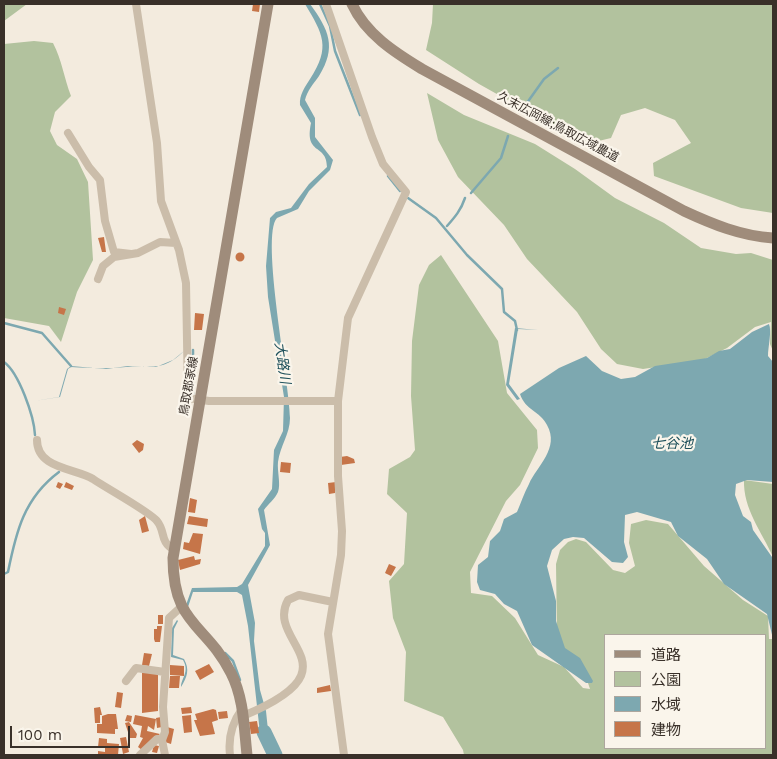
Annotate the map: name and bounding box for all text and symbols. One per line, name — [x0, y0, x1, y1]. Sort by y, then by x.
street label: 久末広岡線;鳥取広域農道 — [495, 89, 621, 165]
water label: 大路川 — [271, 341, 293, 385]
street label: 鳥取郡家線 — [177, 355, 201, 417]
water label: 七谷池 — [651, 436, 693, 452]
legend — [604, 634, 767, 749]
text: 道路 — [651, 646, 681, 664]
text: 公園 — [651, 671, 681, 689]
text: 水域 — [651, 696, 681, 714]
scale bar — [12, 716, 132, 748]
text: 建物 — [651, 721, 681, 739]
text: 100 m — [18, 726, 62, 744]

